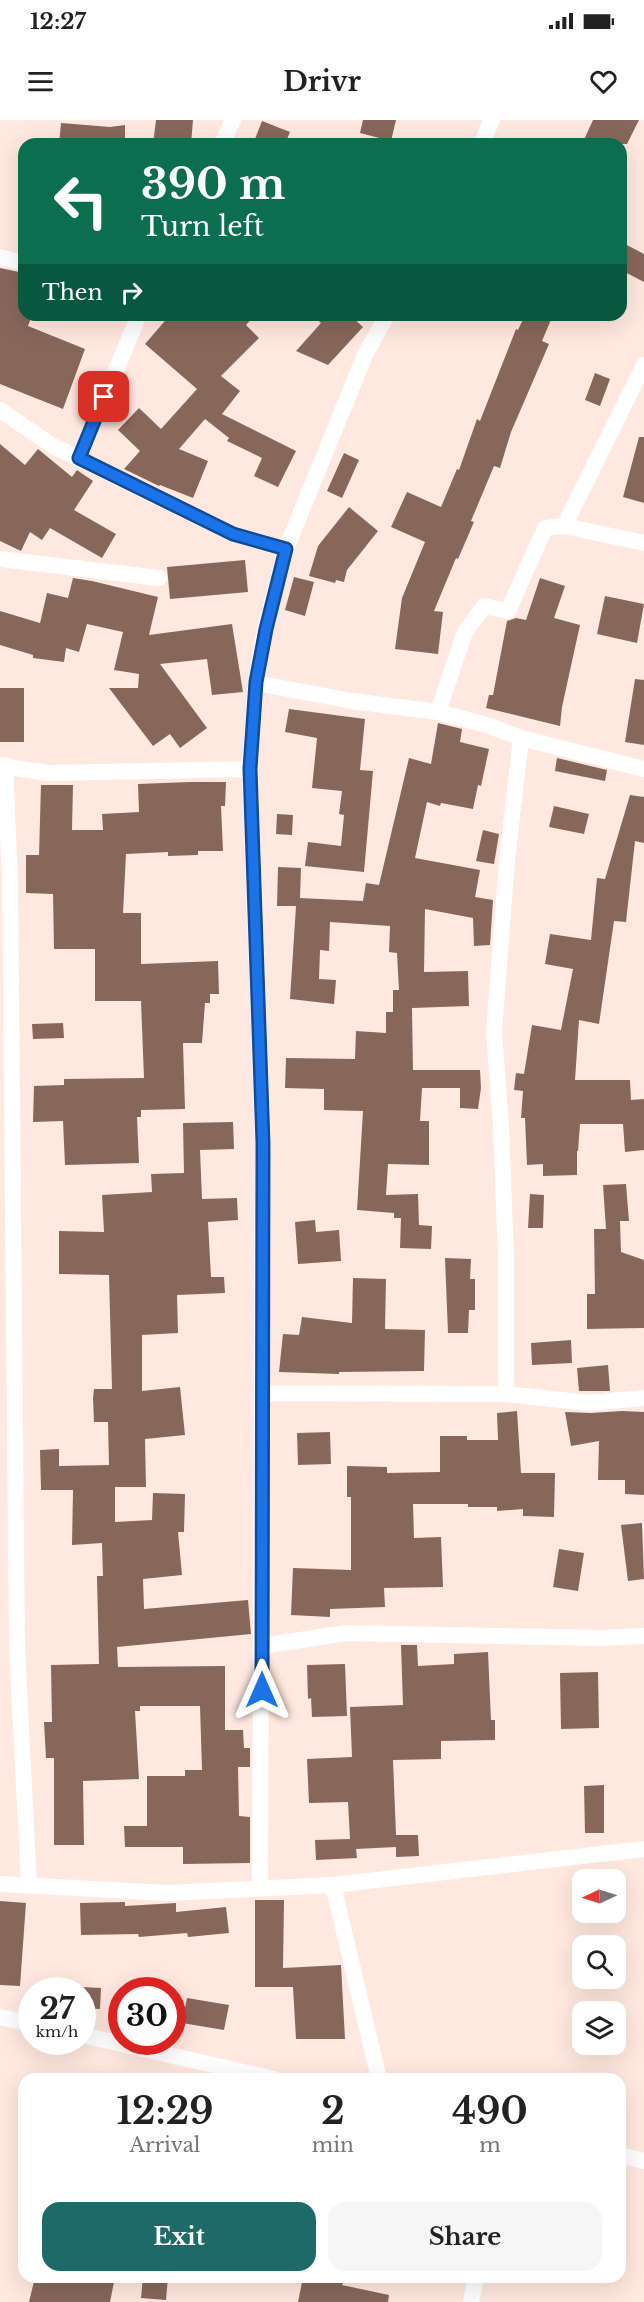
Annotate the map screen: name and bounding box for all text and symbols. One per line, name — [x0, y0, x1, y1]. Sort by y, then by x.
text: 12:27 — [30, 8, 86, 35]
icon: menu — [24, 65, 57, 98]
text: Drivr — [283, 65, 361, 98]
icon: heart — [587, 65, 620, 98]
text: 390 m — [141, 158, 285, 210]
icon: left — [42, 162, 120, 240]
text: Turn left — [141, 210, 264, 243]
icon: right — [115, 276, 148, 309]
text: Then — [42, 279, 103, 306]
pin — [78, 371, 129, 422]
icon: arrive — [87, 380, 120, 413]
position arrow — [230, 1658, 294, 1722]
north arrow — [572, 1869, 626, 1923]
map controls — [572, 1869, 626, 2055]
button: search — [572, 1935, 626, 1989]
speed limit sign: 30 — [108, 1977, 186, 2055]
text: 27 — [39, 1990, 75, 2027]
button: layers — [572, 2001, 626, 2055]
text: km/h — [36, 2022, 78, 2041]
text: 12:29 — [116, 2089, 213, 2134]
text: 2 — [321, 2089, 345, 2134]
text: 490 — [452, 2089, 528, 2134]
text: Arrival — [129, 2133, 200, 2157]
text: min — [312, 2133, 354, 2157]
text: m — [479, 2133, 501, 2157]
button: Exit — [42, 2202, 316, 2271]
button: Share — [328, 2202, 602, 2271]

